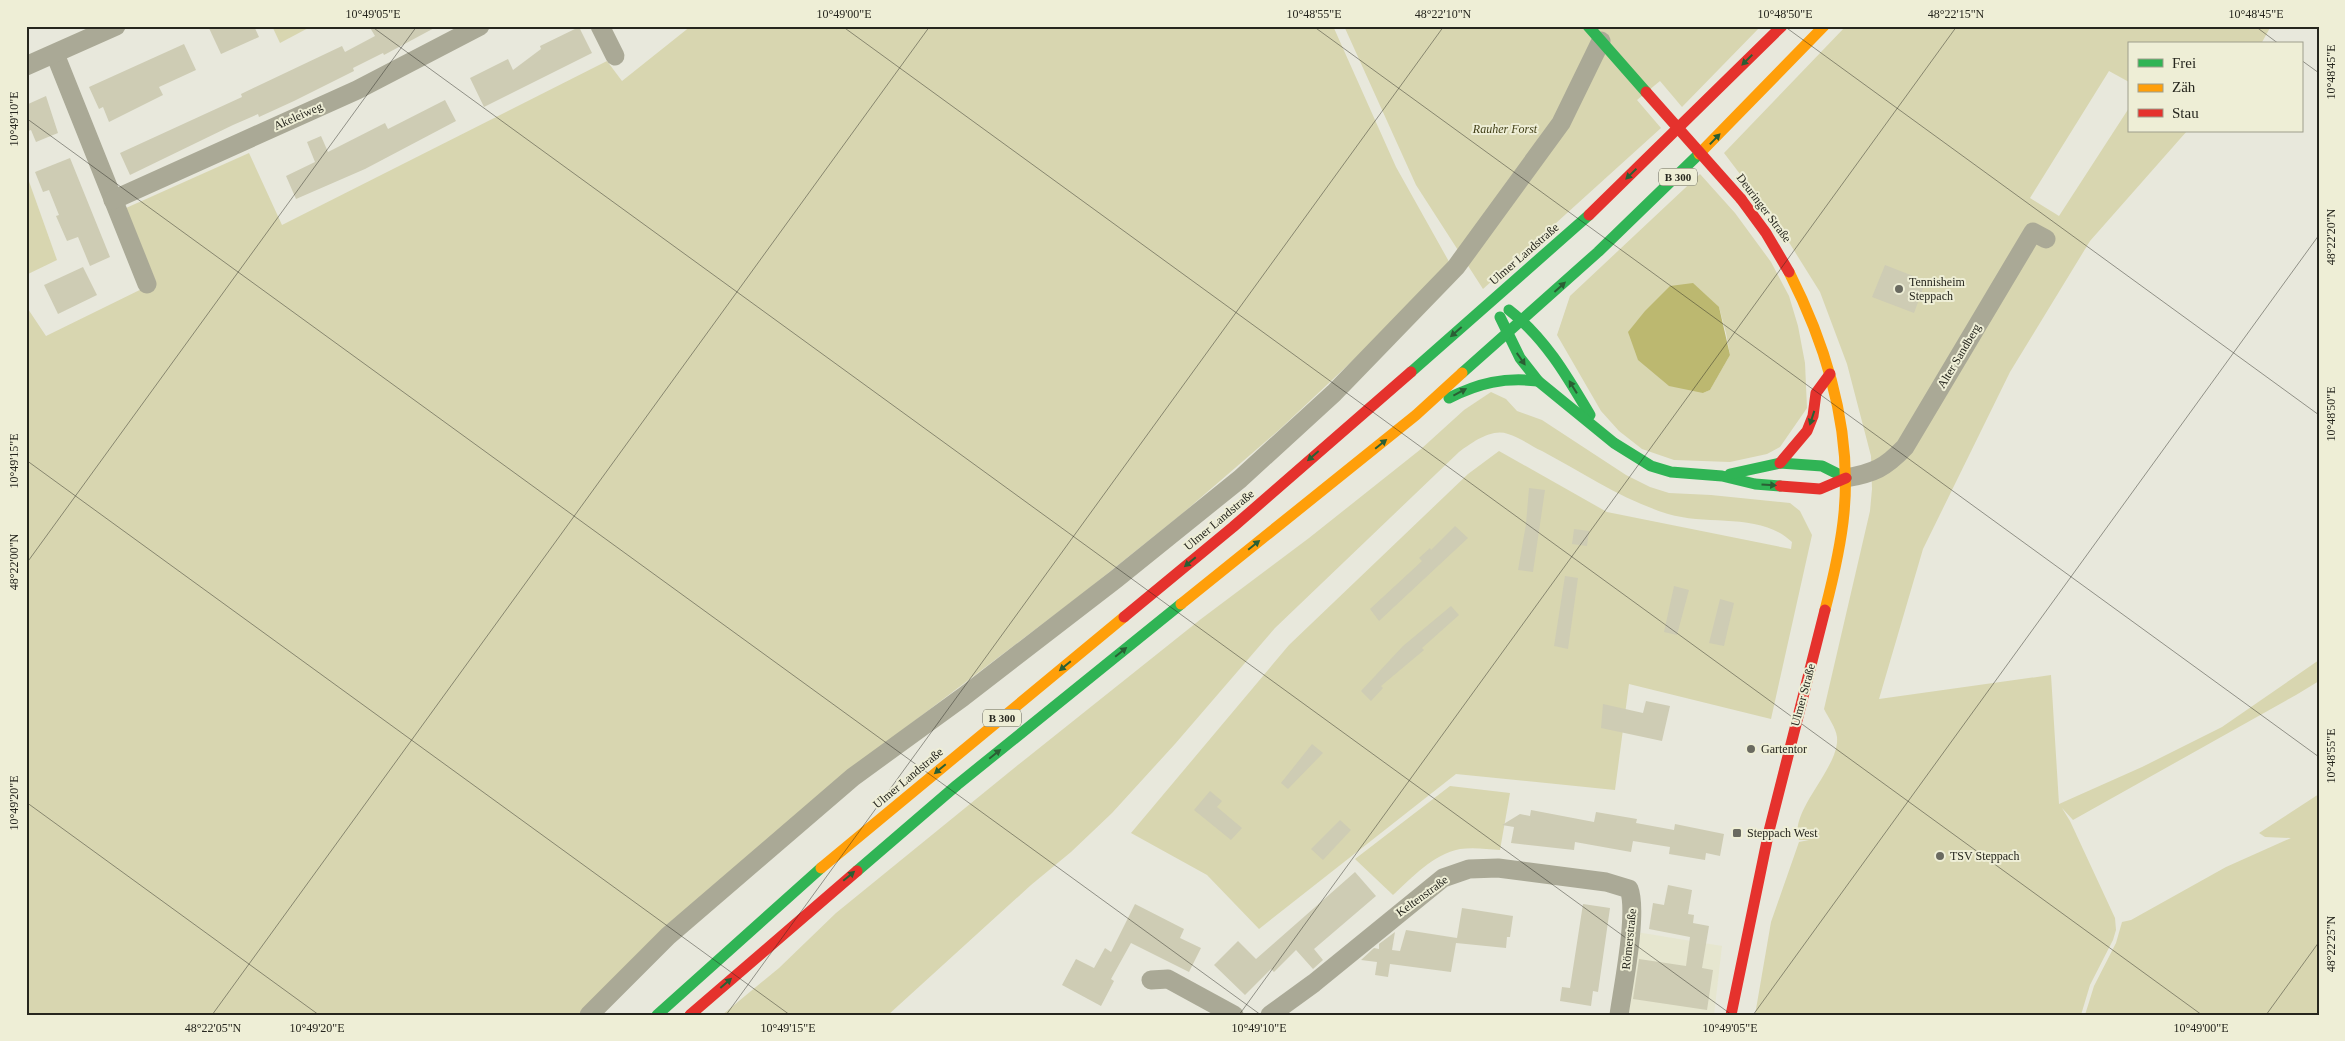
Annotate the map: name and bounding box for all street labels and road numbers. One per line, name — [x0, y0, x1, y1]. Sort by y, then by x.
street label: Akeleiweg — [271, 99, 325, 133]
road number: B 300 — [1659, 168, 1697, 186]
street label: Deuringer Straße — [1734, 171, 1794, 245]
street label: Ulmer Landstraße — [1487, 220, 1561, 288]
street label: Alter Sandberg — [1934, 321, 1984, 391]
street label: Ulmer Landstraße — [1181, 487, 1257, 553]
street label: Ulmer Straße — [1788, 662, 1818, 728]
road number: B 300 — [983, 710, 1021, 726]
street label: Ulmer Landstraße — [870, 745, 946, 811]
street label: Keltenstraße — [1393, 873, 1451, 919]
street label: Römerstraße — [1619, 908, 1639, 970]

